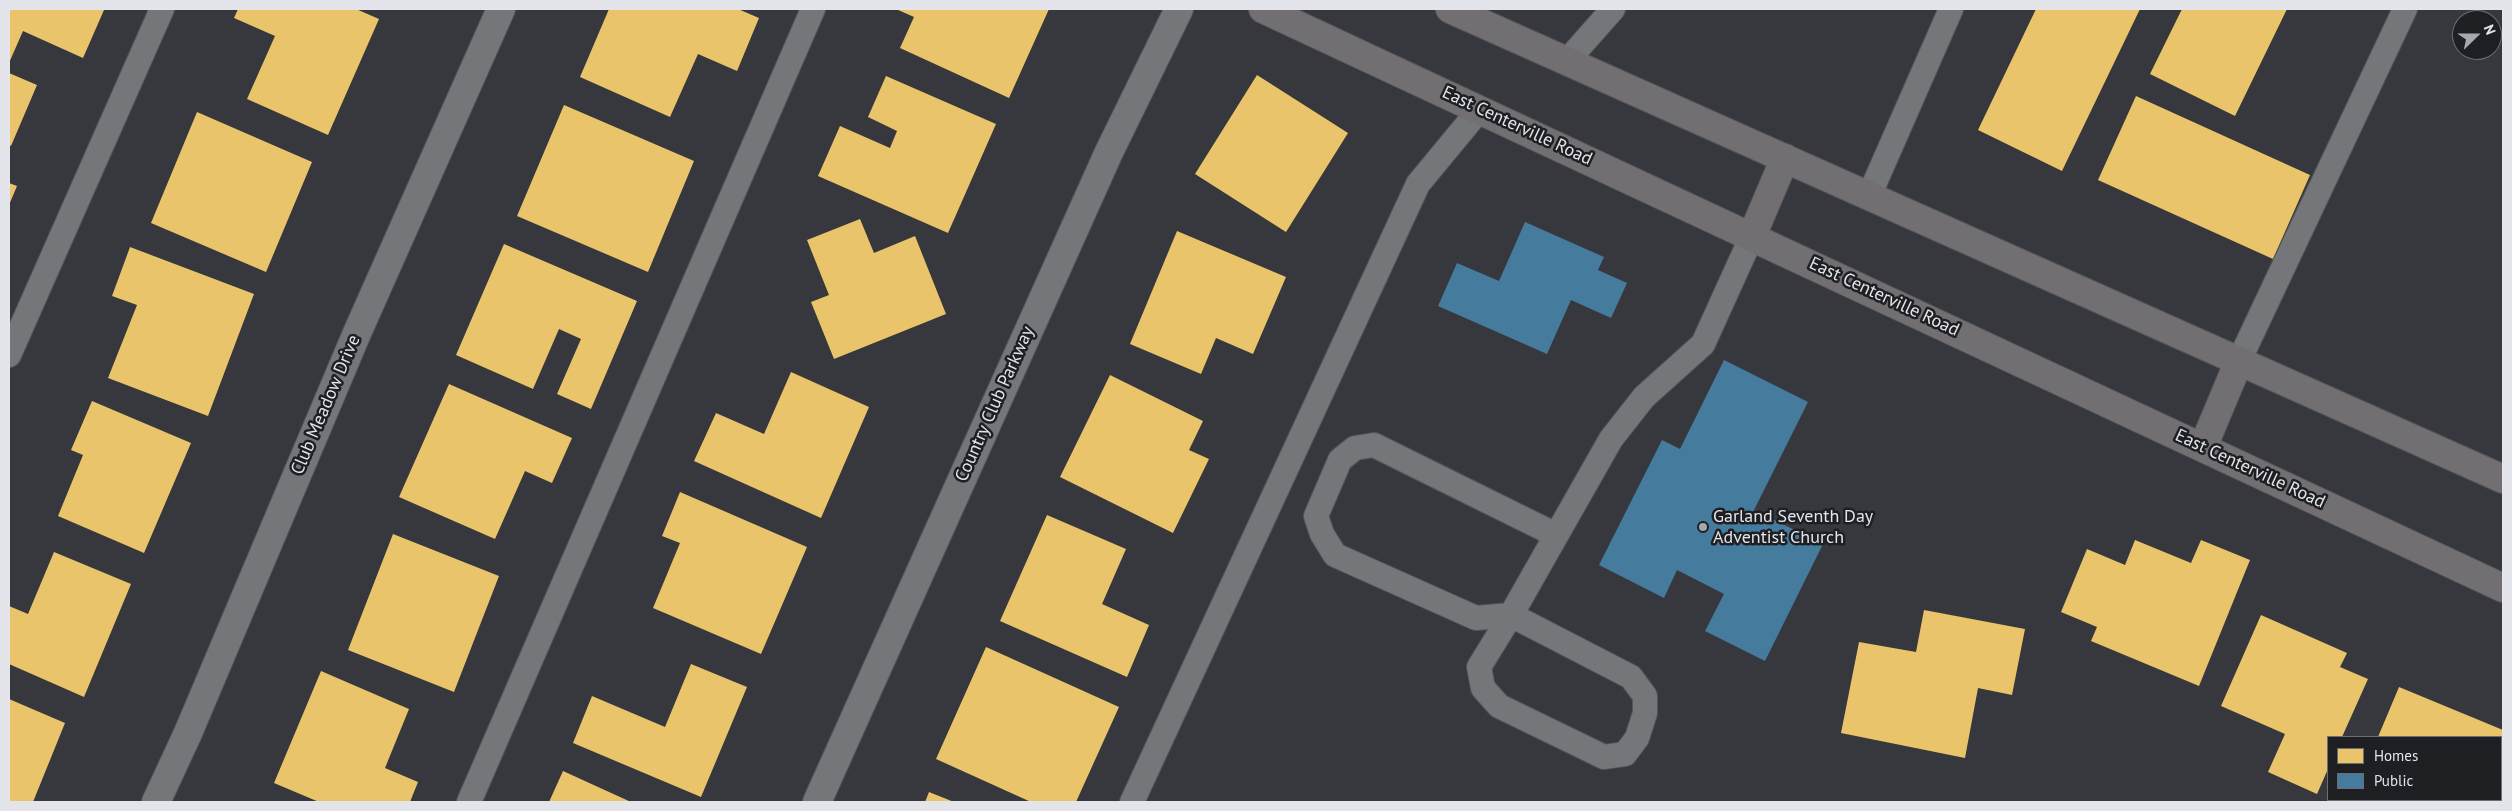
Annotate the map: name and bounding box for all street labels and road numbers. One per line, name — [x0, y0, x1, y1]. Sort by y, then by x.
street label: East Centerville Road — [1439, 82, 1595, 170]
street label: East Centerville Road — [1806, 253, 1962, 341]
street label: Country Club Parkway — [951, 323, 1039, 485]
street label: Club Meadow Drive — [287, 332, 365, 478]
street label: East Centerville Road — [2172, 425, 2328, 513]

